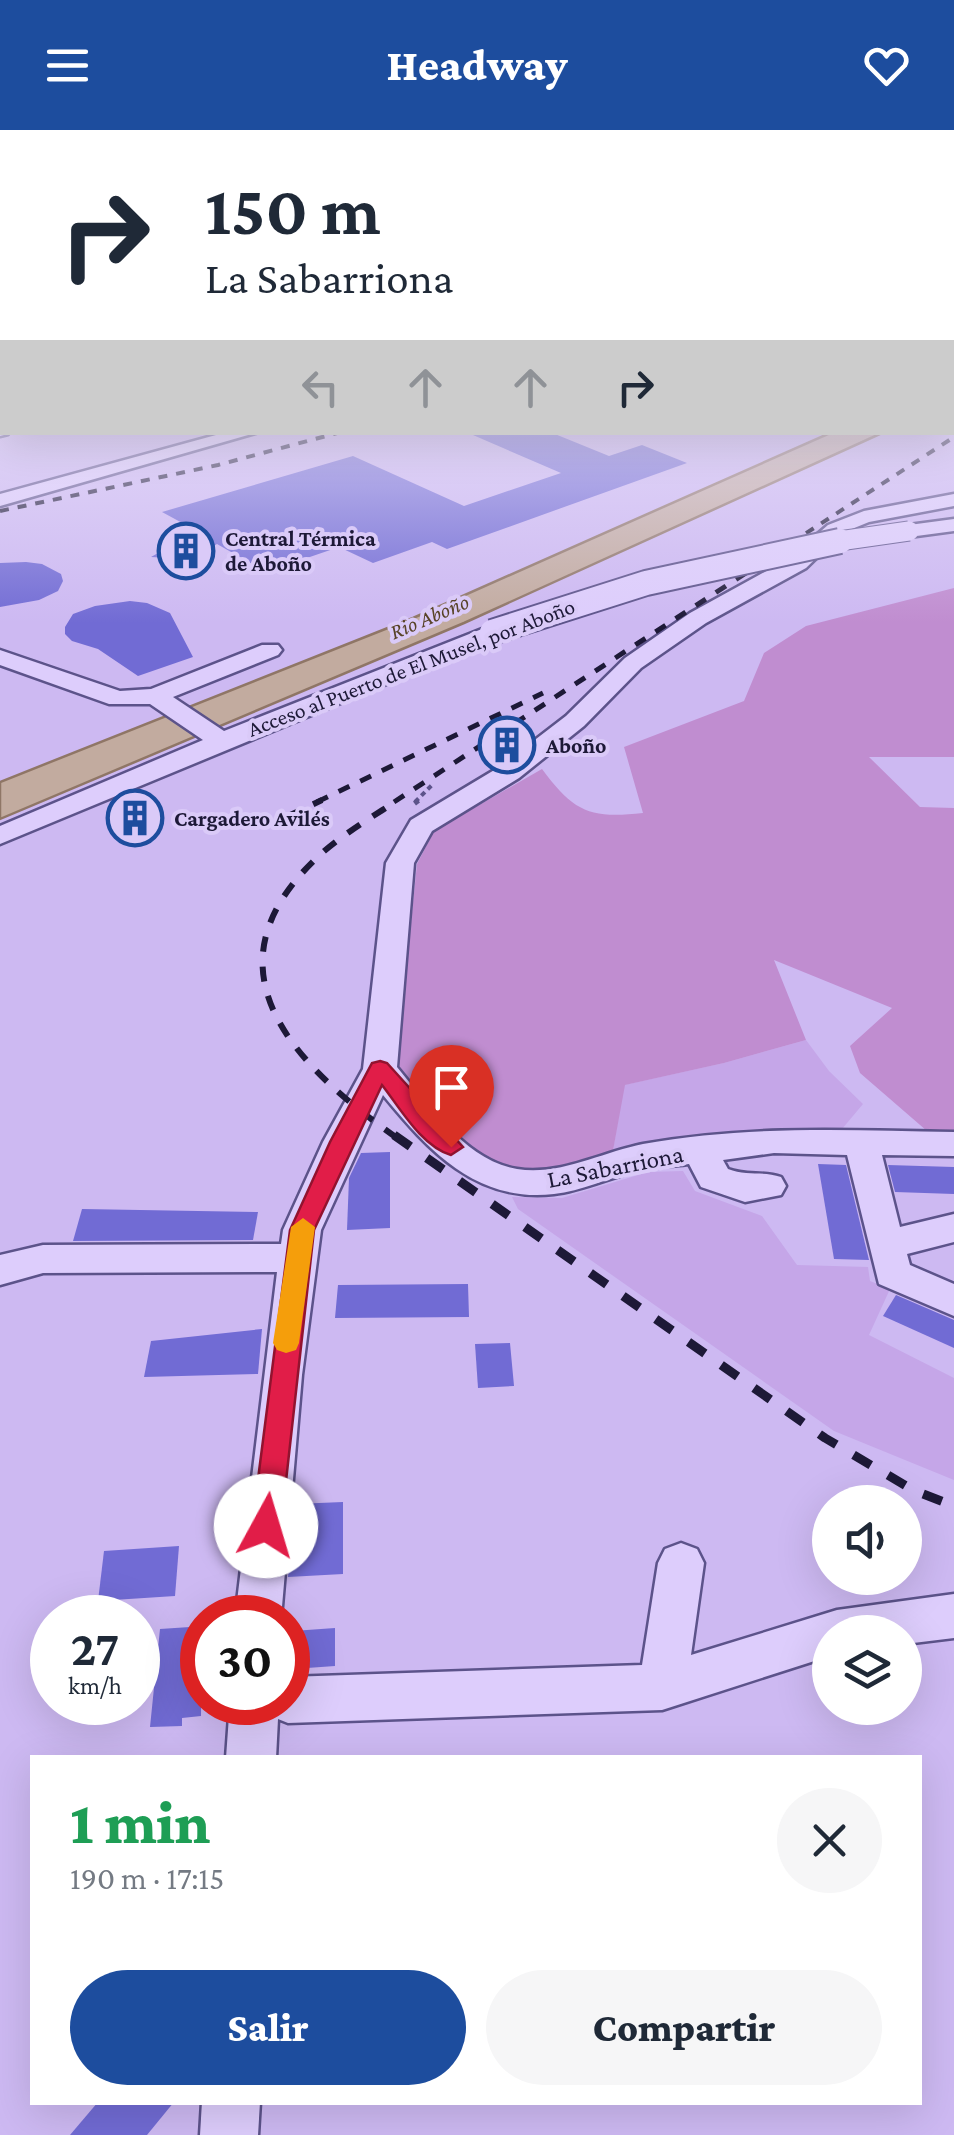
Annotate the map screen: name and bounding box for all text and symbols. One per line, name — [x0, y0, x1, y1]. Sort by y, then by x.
icon: menu — [40, 38, 95, 93]
icon: heart — [859, 38, 914, 93]
text: Headway — [386, 40, 568, 90]
icon: right — [40, 170, 170, 300]
text: 150 m — [205, 171, 381, 249]
text: La Sabarriona — [205, 253, 454, 303]
icon: left — [293, 360, 348, 415]
icon: ahead — [398, 360, 453, 415]
icon: ahead — [503, 360, 558, 415]
icon: right — [608, 360, 663, 415]
building icon: Central Térmica de Aboño — [156, 521, 216, 581]
place label: Central Térmica de Aboño — [225, 526, 376, 576]
water label: Rio Aboño — [386, 589, 473, 644]
street label: Acceso al Puerto de El Musel, por Aboño — [244, 593, 578, 742]
building icon: Aboño — [477, 715, 537, 775]
place label: Aboño — [545, 733, 606, 758]
building icon: Cargadero Avilés — [105, 788, 165, 848]
place label: Cargadero Avilés — [174, 806, 330, 831]
pin — [409, 1045, 494, 1148]
icon: arrive — [424, 1060, 479, 1115]
street label: La Sabarriona — [545, 1140, 686, 1193]
position arrow — [214, 1474, 318, 1578]
map controls — [812, 1485, 922, 1725]
button: sound — [812, 1485, 922, 1595]
speed limit sign: 30 — [180, 1595, 310, 1725]
button: layers — [812, 1615, 922, 1725]
text: 27 — [71, 1620, 119, 1676]
text: km/h — [68, 1672, 122, 1699]
button: close — [777, 1788, 882, 1893]
text: 1 min — [70, 1789, 210, 1856]
text: 190 m · 17:15 — [70, 1860, 224, 1896]
button: Salir — [70, 1970, 466, 2085]
button: Compartir — [486, 1970, 882, 2085]

